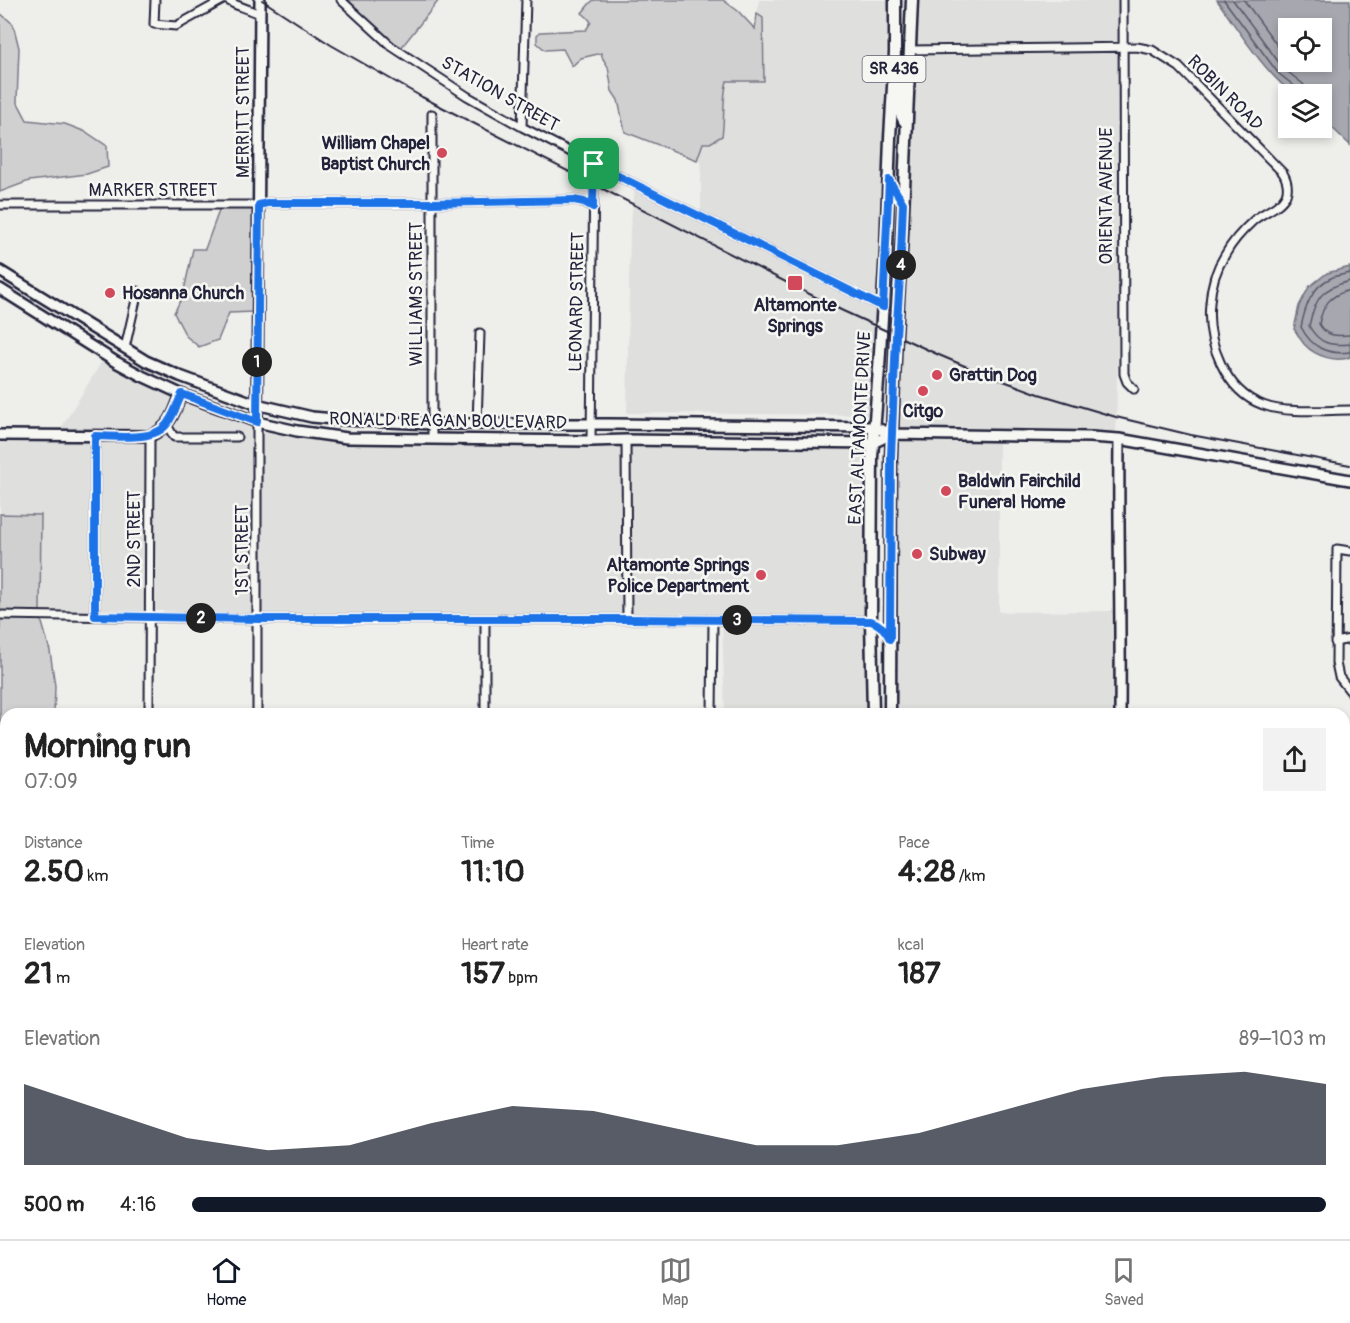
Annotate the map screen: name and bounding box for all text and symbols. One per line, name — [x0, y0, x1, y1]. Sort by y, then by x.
map controls — [1278, 18, 1332, 138]
button: locate — [1278, 18, 1332, 72]
street label: MERRITT STREET — [232, 46, 255, 178]
street label: ROBIN ROAD — [1182, 50, 1268, 136]
street label: STATION STREET — [437, 51, 563, 137]
road number: SR 436 — [862, 56, 926, 82]
button: layers — [1278, 84, 1332, 138]
street label: ORIENTA AVENUE — [1095, 127, 1118, 265]
place label: William Chapel Baptist Church — [321, 132, 431, 176]
pin — [568, 138, 619, 189]
marker: William Chapel Baptist Church — [435, 146, 449, 160]
icon: arrive — [577, 147, 610, 180]
street label: MARKER STREET — [88, 179, 218, 202]
street label: WILLIAMS STREET — [405, 222, 428, 366]
street label: LEONARD STREET — [564, 232, 590, 372]
pin: 4 — [886, 250, 916, 280]
text: 4 — [896, 255, 906, 275]
marker: Altamonte Springs — [786, 274, 804, 292]
place label: Hosanna Church — [122, 282, 245, 305]
marker: Hosanna Church — [103, 286, 117, 300]
place label: Altamonte Springs — [753, 294, 838, 338]
street label: EAST ALTAMONTE DRIVE — [843, 331, 877, 525]
pin: 1 — [242, 347, 272, 377]
text: 1 — [254, 352, 260, 372]
place label: Grattin Dog — [949, 364, 1037, 387]
marker: Grattin Dog — [930, 368, 944, 382]
marker: Citgo — [916, 384, 930, 398]
place label: Citgo — [903, 400, 943, 423]
street label: RONALD REAGAN BOULEVARD — [329, 407, 567, 435]
place label: Baldwin Fairchild Funeral Home — [958, 470, 1081, 514]
marker: Baldwin Fairchild Funeral Home — [939, 484, 953, 498]
street label: 2ND STREET — [123, 490, 146, 588]
street label: 1ST STREET — [231, 504, 254, 596]
place label: Subway — [929, 543, 986, 566]
marker: Subway — [910, 547, 924, 561]
place label: Altamonte Springs Police Department — [606, 554, 750, 598]
marker: Altamonte Springs Police Department — [754, 568, 768, 582]
pin: 2 — [186, 603, 216, 633]
pin: 3 — [722, 605, 752, 635]
text: 2 — [197, 608, 205, 628]
text: 3 — [733, 610, 741, 630]
text: Morning run — [24, 726, 191, 767]
button: share — [1263, 728, 1326, 791]
text: 07:09 — [24, 769, 78, 794]
text: Distance — [24, 833, 83, 853]
text: Time — [461, 833, 494, 853]
text: Pace — [898, 833, 930, 853]
text: 2.50 — [24, 853, 84, 890]
text: 11:10 — [461, 853, 525, 890]
text: 4:28 — [898, 853, 955, 890]
text: km — [84, 866, 108, 886]
text: /km — [955, 866, 985, 886]
text: Elevation — [24, 935, 85, 955]
text: Heart rate — [461, 935, 528, 955]
text: kcal — [898, 935, 924, 955]
text: 21 — [24, 955, 53, 992]
text: 157 — [461, 955, 505, 992]
text: 187 — [898, 955, 941, 992]
text: m — [53, 968, 70, 988]
text: bpm — [505, 968, 538, 988]
text: Elevation — [24, 1026, 100, 1051]
text: 89–103 m — [1239, 1026, 1326, 1051]
text: 500 m — [24, 1192, 84, 1217]
text: 4:16 — [120, 1192, 156, 1217]
tab: Home — [206, 1254, 247, 1310]
tab: Map — [659, 1254, 692, 1310]
tab: Saved — [1104, 1254, 1144, 1310]

